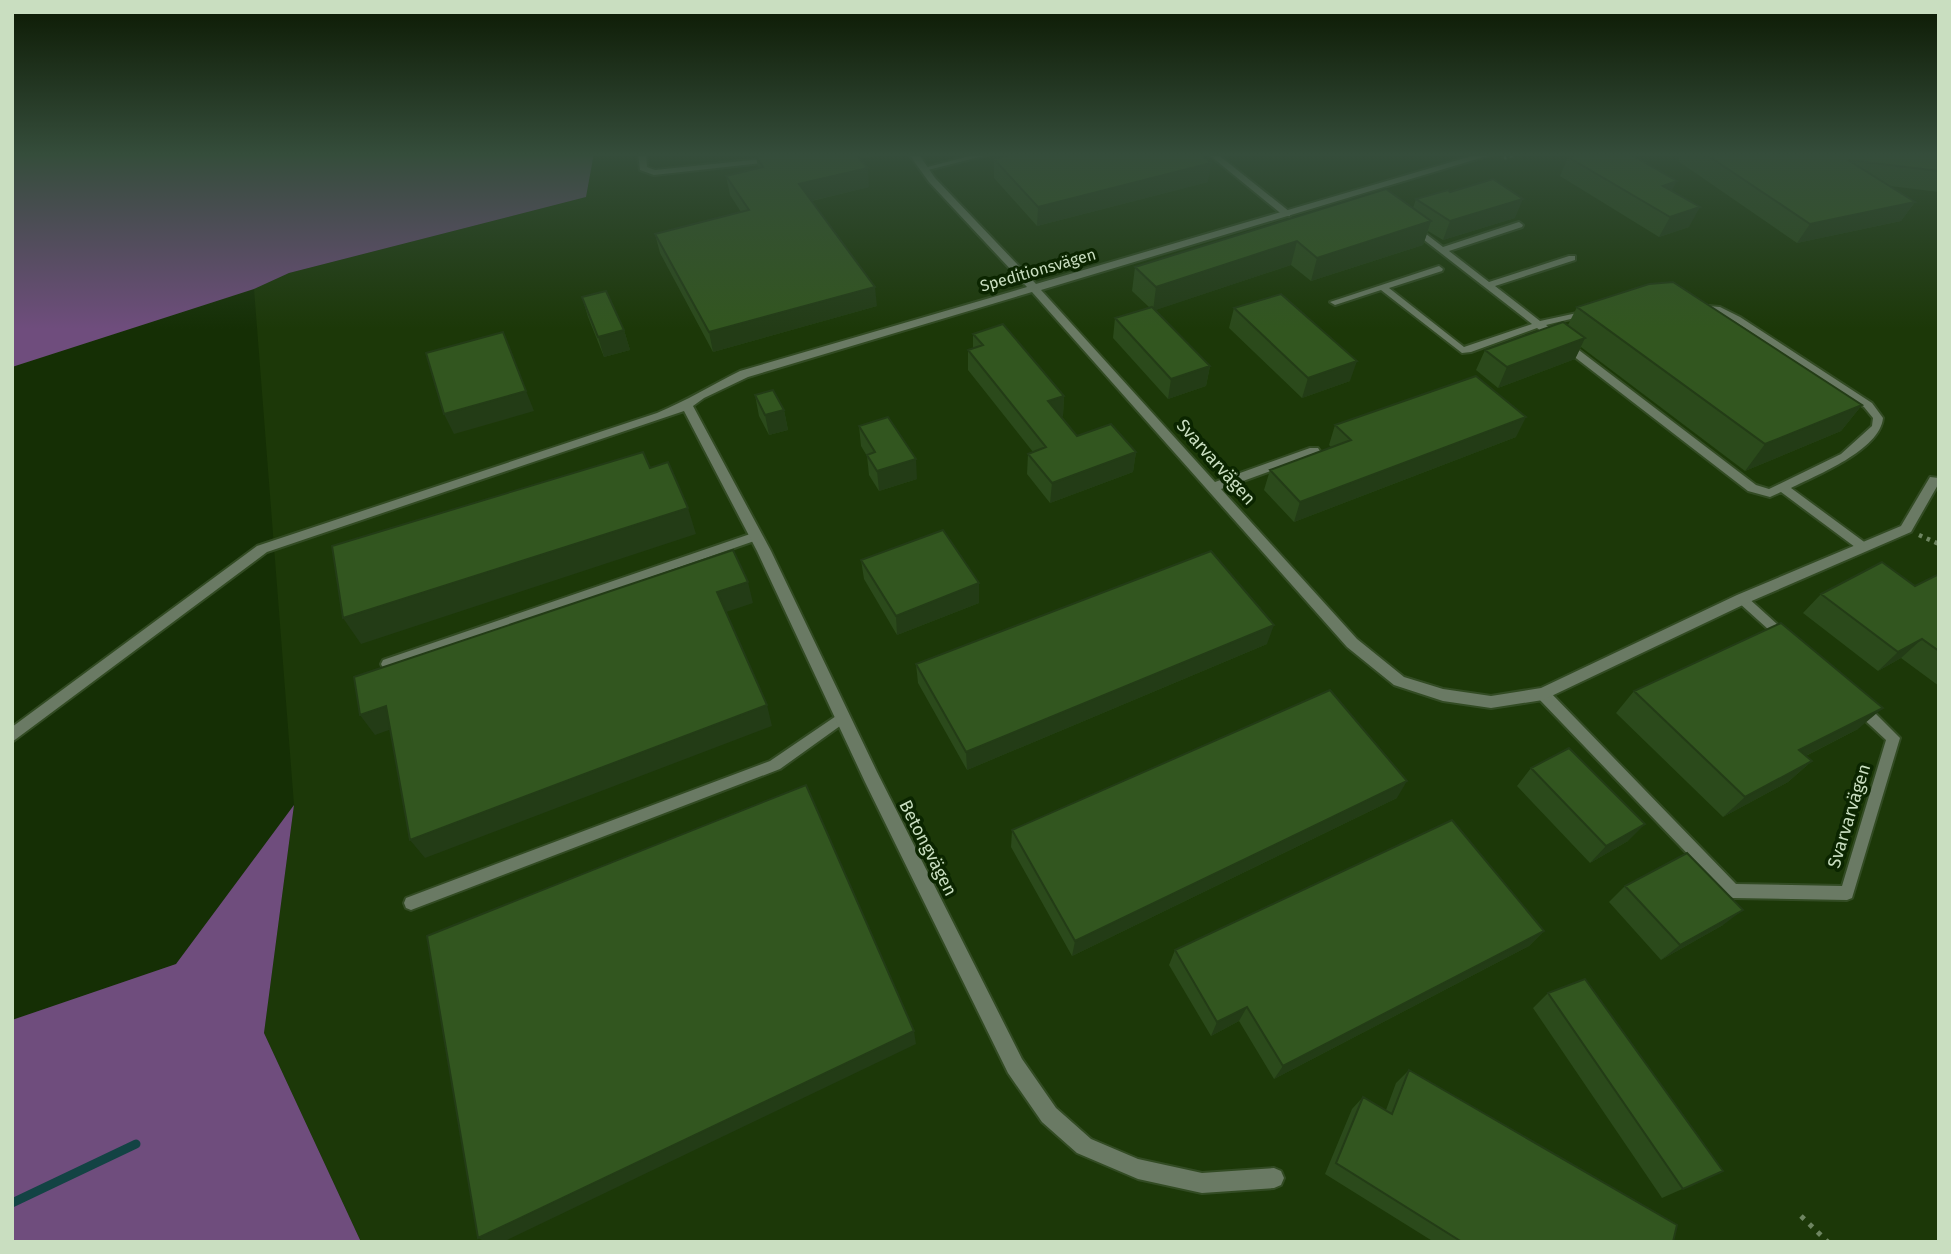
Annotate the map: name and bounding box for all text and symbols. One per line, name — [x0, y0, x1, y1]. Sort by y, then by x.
street label: Speditionsvägen — [978, 244, 1098, 296]
street label: Svarvarvägen — [1172, 415, 1260, 509]
street label: Svarvarvägen — [1823, 761, 1875, 871]
street label: Betongvägen — [894, 796, 962, 900]

